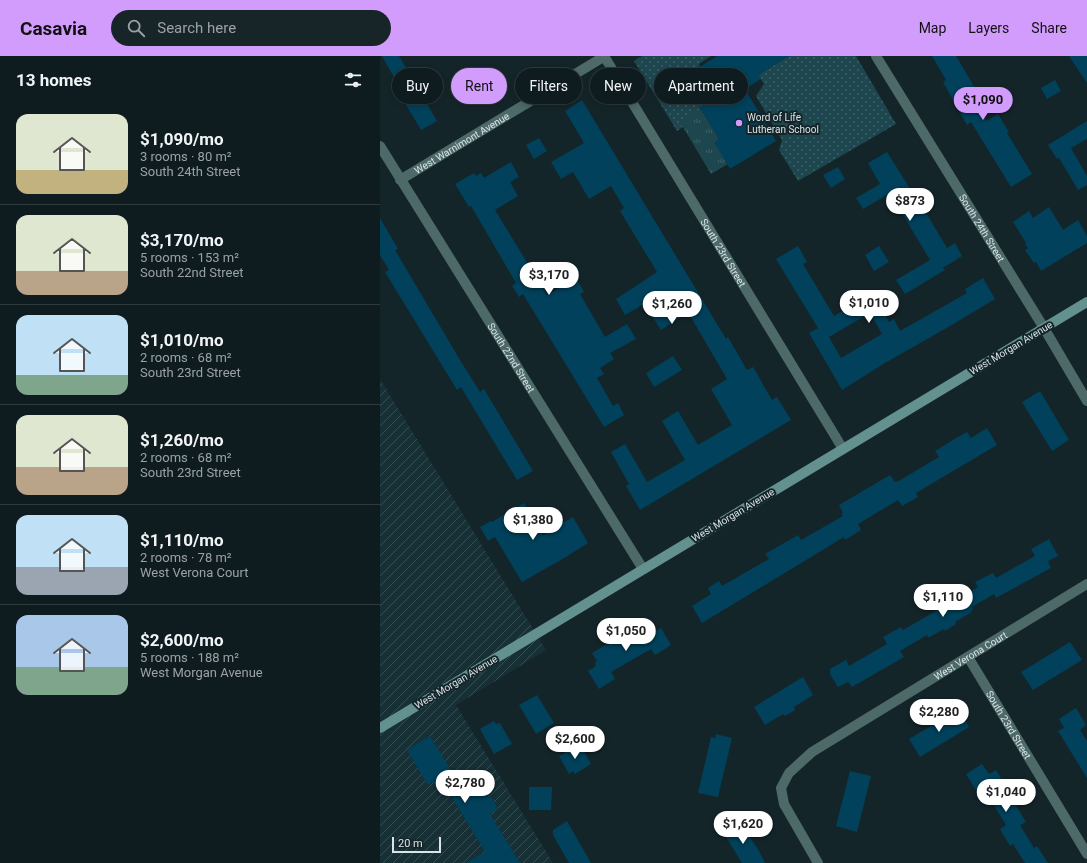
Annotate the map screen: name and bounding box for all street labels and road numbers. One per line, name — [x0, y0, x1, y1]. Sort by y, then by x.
street label: West Warnimont Avenue — [412, 110, 511, 176]
street label: South 24th Street — [957, 192, 1007, 264]
street label: South 23rd Street — [699, 217, 748, 288]
street label: West Morgan Avenue — [968, 319, 1054, 377]
street label: South 22nd Street — [486, 321, 537, 394]
street label: West Morgan Avenue — [690, 486, 776, 544]
street label: West Verona Court — [932, 629, 1009, 682]
street label: West Morgan Avenue — [413, 653, 499, 711]
street label: South 23rd Street — [984, 689, 1034, 761]

